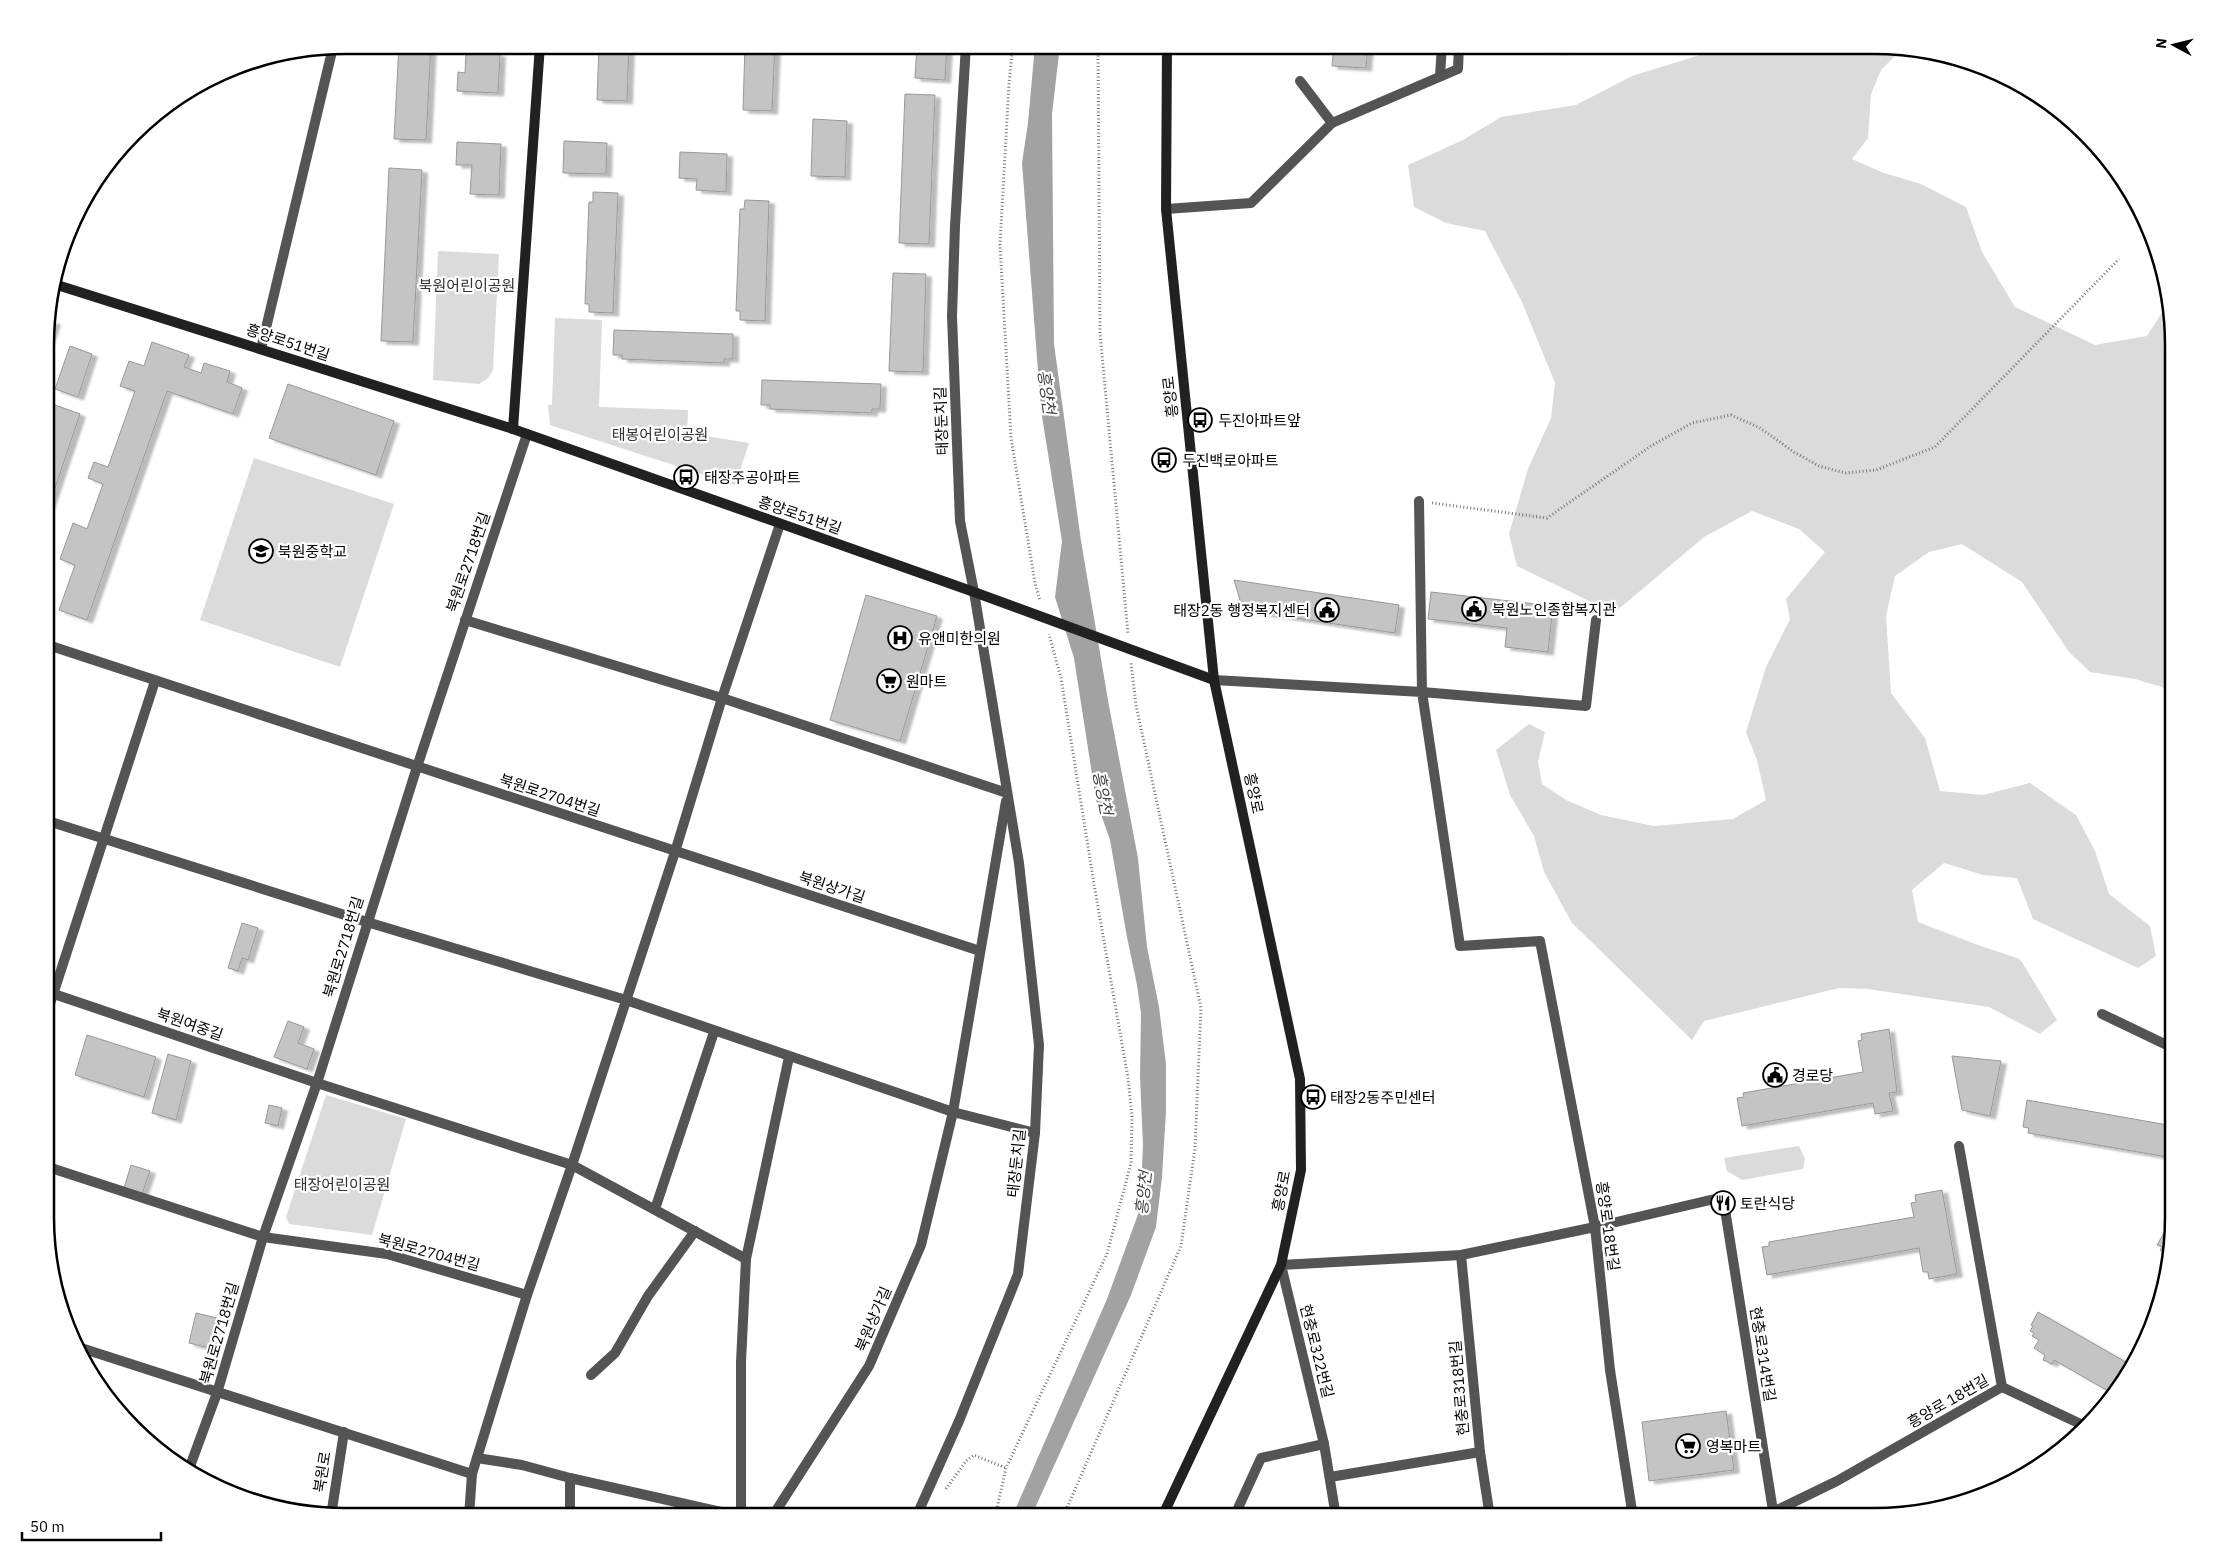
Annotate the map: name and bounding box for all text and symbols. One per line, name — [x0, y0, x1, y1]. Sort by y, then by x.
north arrow — [2149, 20, 2199, 70]
text: N — [2152, 37, 2171, 50]
park label: 북원어린이공원 — [419, 276, 515, 295]
street label: 흥양로51번길 — [244, 320, 332, 364]
water label: 흥양천 — [1034, 369, 1060, 418]
street label: 흥양로 — [1158, 375, 1182, 419]
street label: 태장둔치길 — [930, 386, 952, 456]
bus stop icon: 두진아파트앞 — [1187, 407, 1213, 433]
place label: 두진아파트앞 — [1218, 411, 1301, 430]
park label: 태봉어린이공원 — [612, 425, 708, 444]
bus stop icon: 두진백로아파트 — [1151, 447, 1177, 473]
place label: 두진백로아파트 — [1182, 451, 1279, 470]
bus stop icon: 태장주공아파트 — [673, 464, 699, 490]
place label: 태장주공아파트 — [704, 468, 801, 487]
street label: 흥양로51번길 — [756, 492, 844, 538]
street label: 북원로2718번길 — [442, 509, 494, 615]
school or university icon: 북원중학교 — [248, 538, 274, 564]
place label: 북원중학교 — [278, 542, 347, 561]
public building icon: 북원노인종합복지관 — [1461, 596, 1487, 622]
public building icon: 태장2동 행정복지센터 — [1314, 597, 1340, 623]
place label: 북원노인종합복지관 — [1492, 600, 1616, 619]
place label: 태장2동 행정복지센터 — [1173, 601, 1310, 620]
hospital icon: 유앤미한의원 — [887, 625, 913, 651]
place label: 유앤미한의원 — [918, 629, 1001, 648]
supermarket icon: 원마트 — [876, 668, 902, 694]
place label: 원마트 — [906, 672, 948, 691]
water label: 흥양천 — [1089, 769, 1117, 819]
street label: 북원로2704번길 — [497, 770, 603, 820]
street label: 흥양로 — [1240, 771, 1268, 815]
street label: 북원상가길 — [796, 867, 868, 907]
street label: 북원로2718번길 — [319, 894, 367, 1000]
street label: 북원여중길 — [154, 1004, 226, 1044]
public building icon: 경로당 — [1762, 1062, 1788, 1088]
place label: 경로당 — [1792, 1066, 1834, 1085]
bus stop icon: 태장2동주민센터 — [1300, 1084, 1326, 1110]
place label: 태장2동주민센터 — [1330, 1088, 1436, 1107]
street label: 태장둔치길 — [1003, 1128, 1029, 1198]
water label: 흥양천 — [1131, 1168, 1155, 1216]
street label: 흥양로 — [1268, 1169, 1294, 1213]
park label: 태장어린이공원 — [294, 1175, 390, 1194]
street label: 흥양로 18번길 — [1592, 1180, 1624, 1272]
restaurant icon: 토란식당 — [1710, 1190, 1736, 1216]
place label: 토란식당 — [1740, 1194, 1795, 1213]
street label: 북원로2704번길 — [376, 1229, 482, 1275]
street label: 북원로2718번길 — [195, 1280, 243, 1386]
street label: 북원상가길 — [851, 1284, 895, 1354]
street label: 현충로322번길 — [1296, 1302, 1338, 1400]
street label: 현충로314번길 — [1746, 1305, 1780, 1403]
street label: 현충로318번길 — [1445, 1339, 1473, 1437]
street label: 흥양로 18번길 — [1904, 1370, 1992, 1432]
supermarket icon: 영복마트 — [1675, 1433, 1701, 1459]
place label: 영복마트 — [1706, 1437, 1761, 1456]
street label: 북원로 — [309, 1450, 335, 1494]
scale bar — [22, 1510, 161, 1542]
text: 50 m — [30, 1517, 65, 1536]

